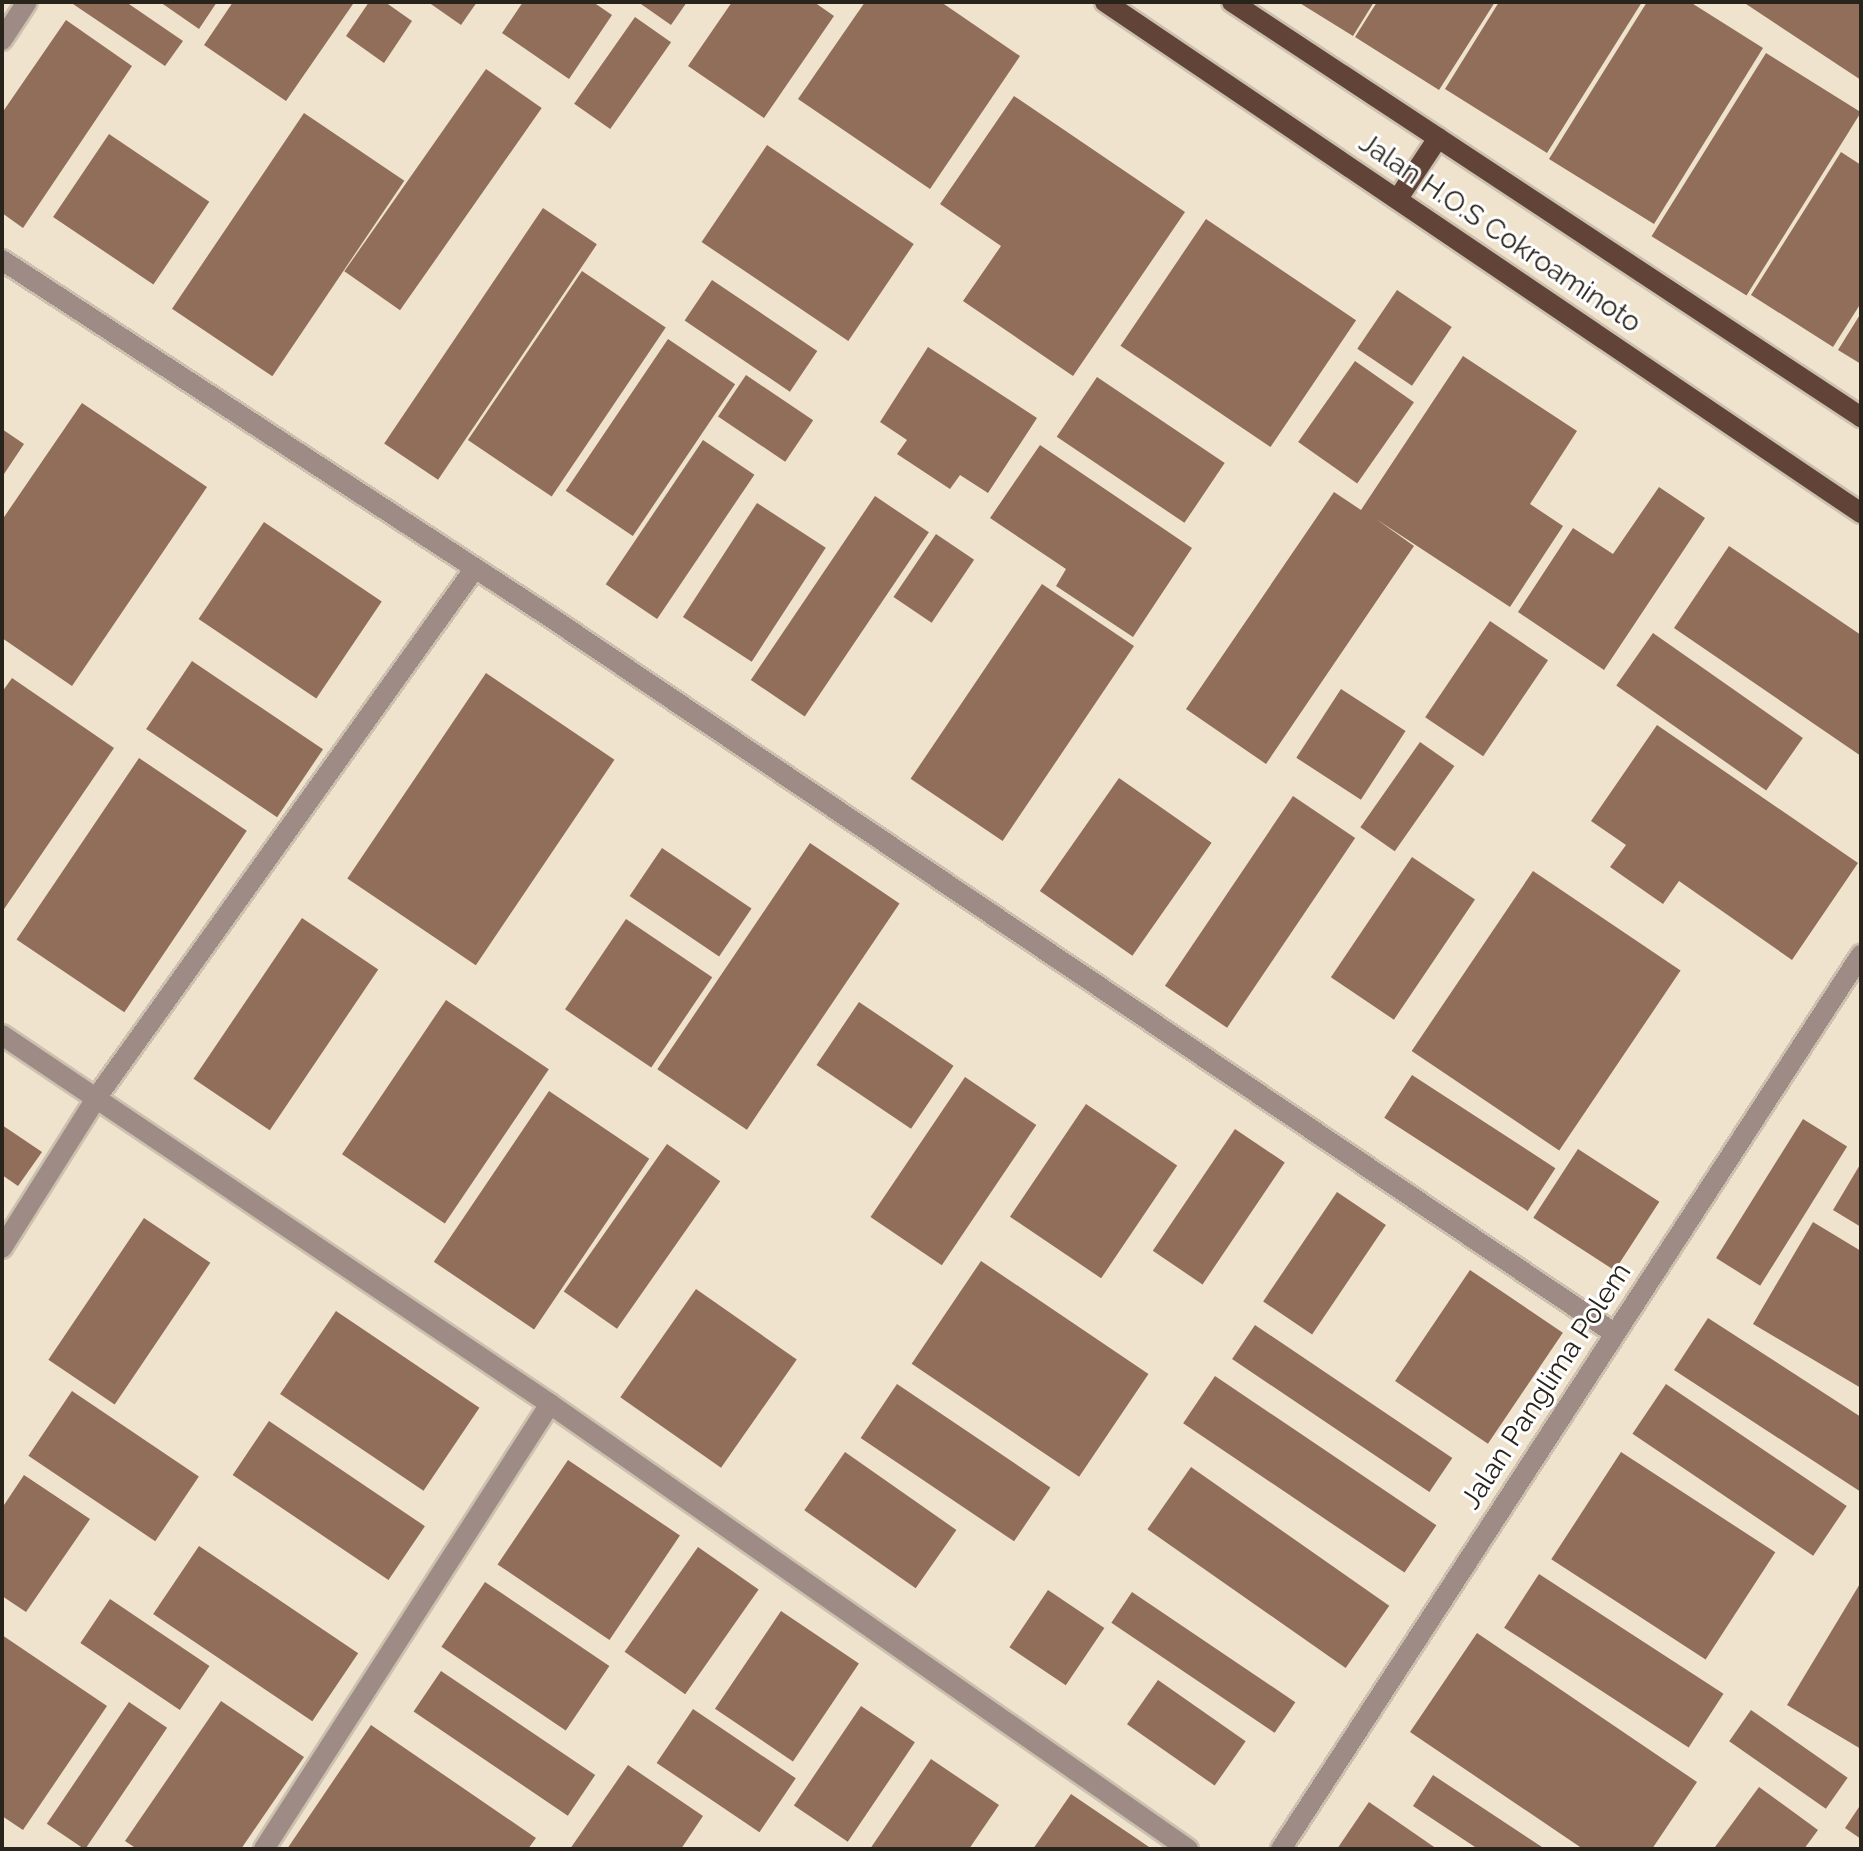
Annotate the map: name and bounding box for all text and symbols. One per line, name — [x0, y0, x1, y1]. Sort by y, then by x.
street label: Jalan H.O.S Cokroaminoto — [1353, 126, 1647, 340]
street label: Jalan Panglima Polem — [1454, 1257, 1638, 1515]

